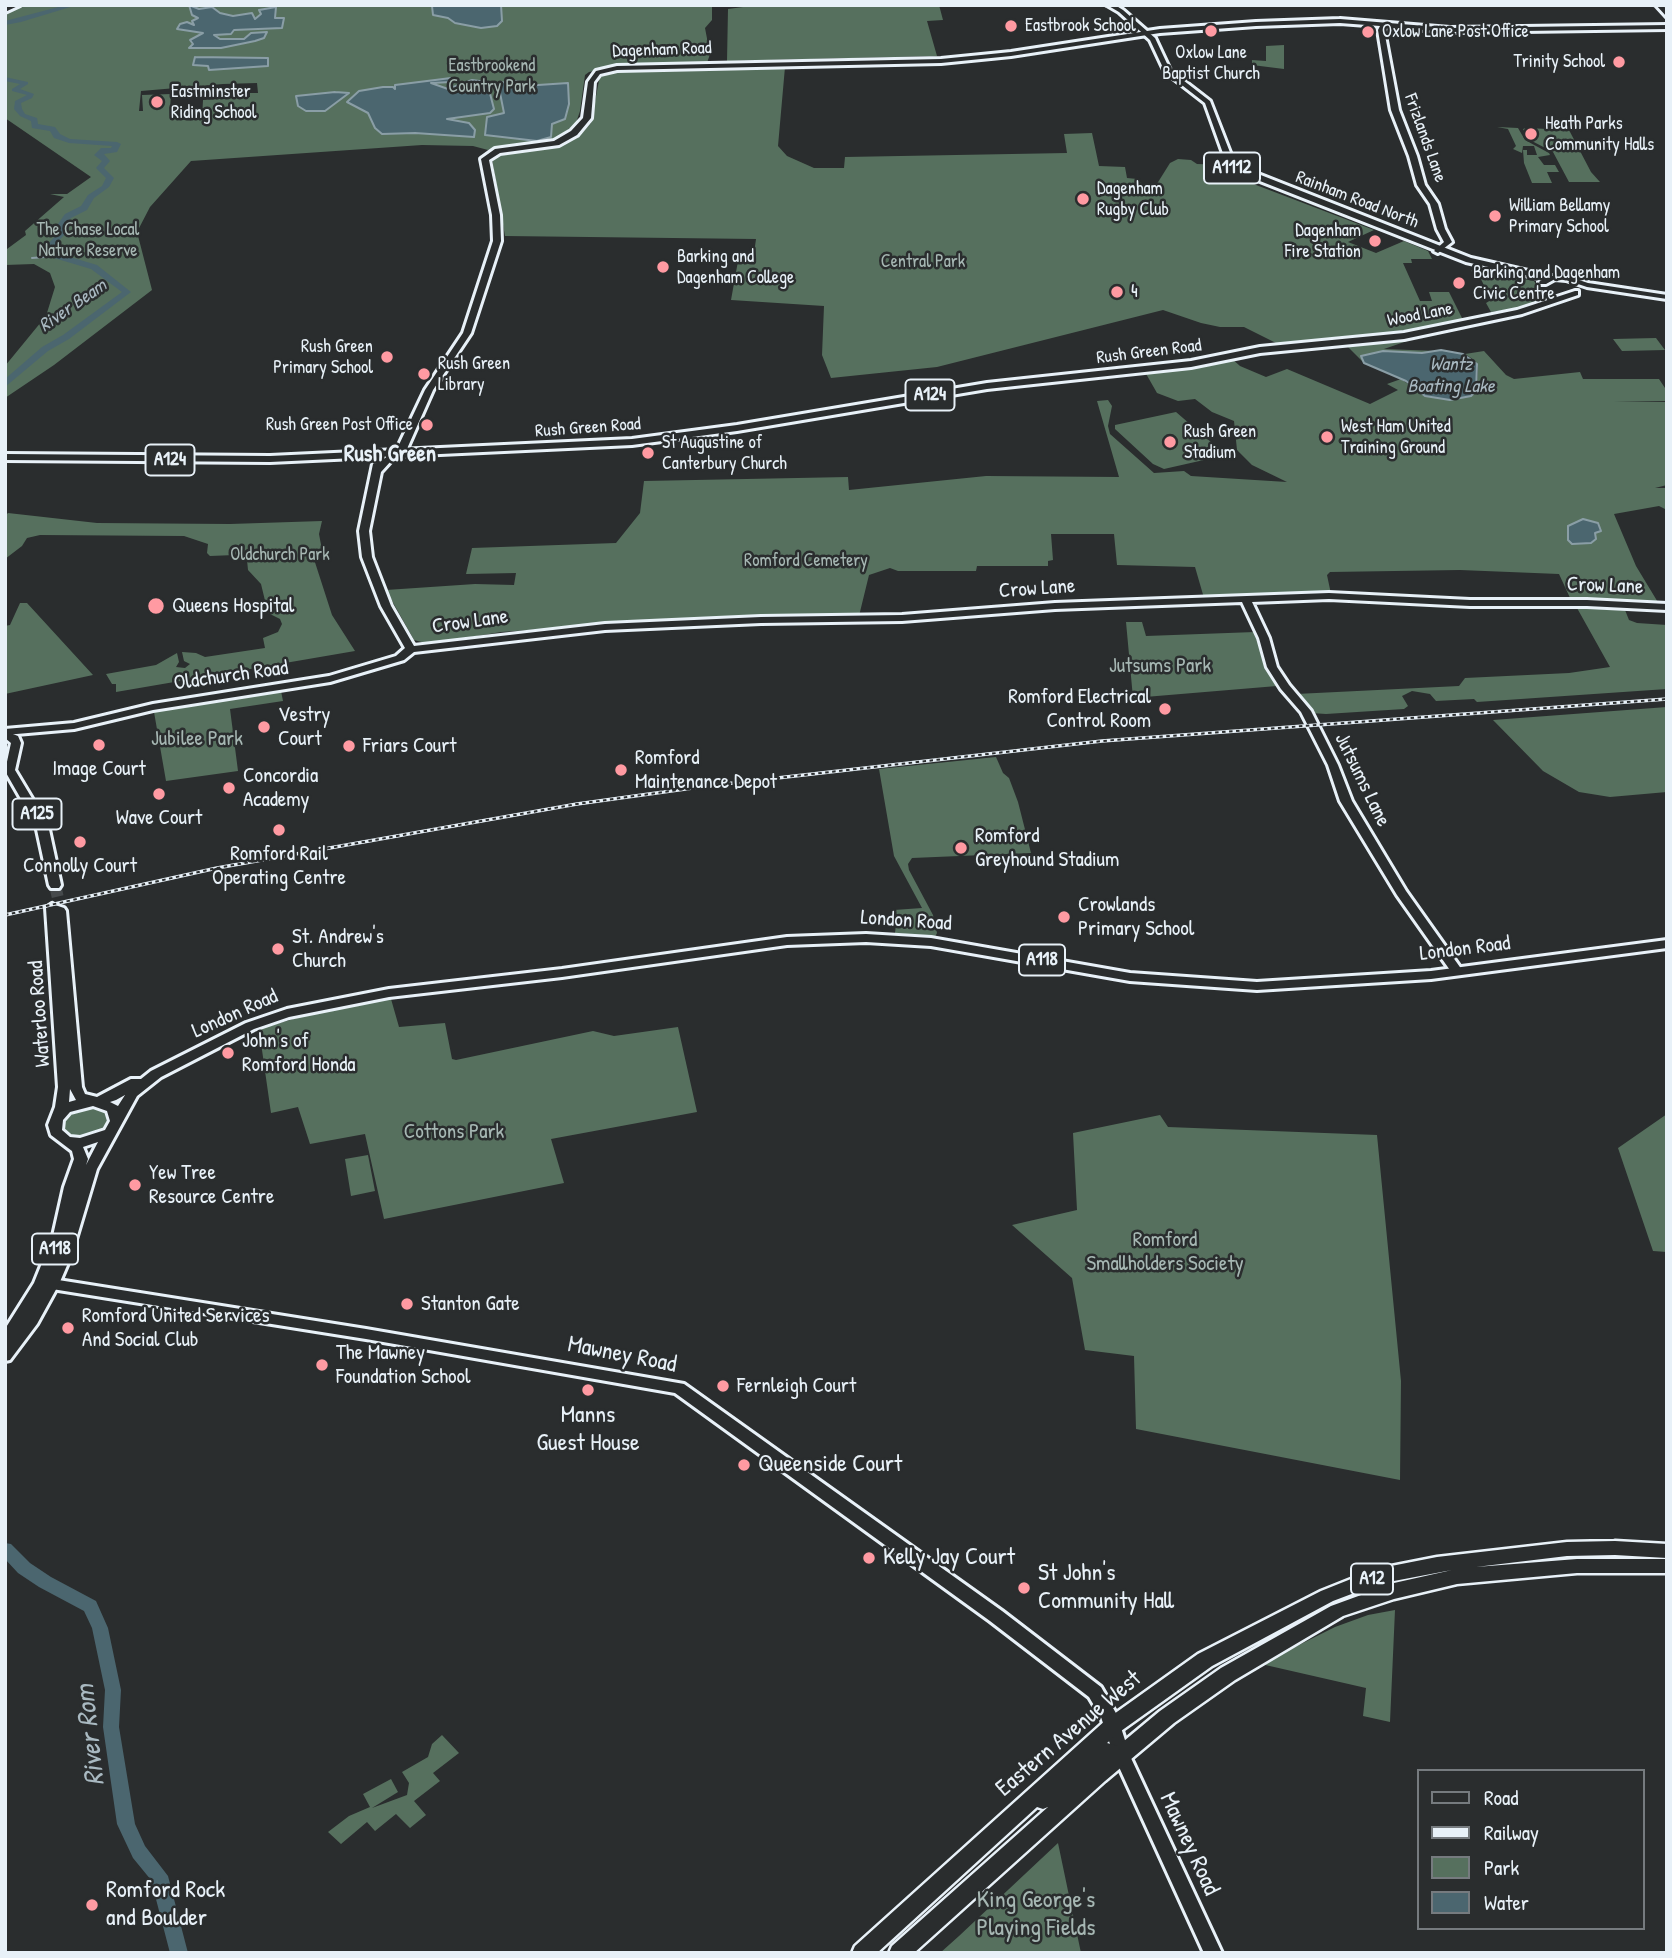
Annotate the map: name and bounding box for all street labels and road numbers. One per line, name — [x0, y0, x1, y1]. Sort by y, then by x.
street label: Dagenham Road — [612, 37, 712, 63]
street label: Frizlands Lane — [1399, 91, 1451, 185]
road number: A1112 — [1204, 152, 1260, 184]
street label: Rainham Road North — [1293, 167, 1421, 233]
street label: Wood Lane — [1386, 298, 1454, 332]
street label: Rush Green Road — [1095, 335, 1203, 369]
road number: A124 — [906, 380, 954, 410]
street label: Rush Green Road — [535, 414, 641, 442]
road number: A124 — [146, 444, 194, 475]
street label: Crow Lane — [1566, 572, 1644, 600]
street label: Crow Lane — [998, 574, 1076, 604]
street label: Crow Lane — [430, 604, 510, 640]
street label: Oldchurch Road — [172, 656, 290, 696]
street label: Jutsums Lane — [1329, 729, 1395, 831]
road number: A125 — [12, 799, 61, 830]
street label: London Road — [860, 905, 952, 937]
street label: London Road — [1418, 931, 1512, 967]
road number: A118 — [1019, 944, 1065, 976]
street label: Waterloo Road — [24, 960, 56, 1068]
street label: London Road — [188, 984, 282, 1044]
road number: A118 — [32, 1233, 78, 1264]
street label: Mawney Road — [565, 1330, 679, 1380]
road number: A12 — [1351, 1564, 1393, 1595]
street label: Eastern Avenue West — [990, 1665, 1148, 1803]
street label: Mawney Road — [1153, 1788, 1225, 1900]

